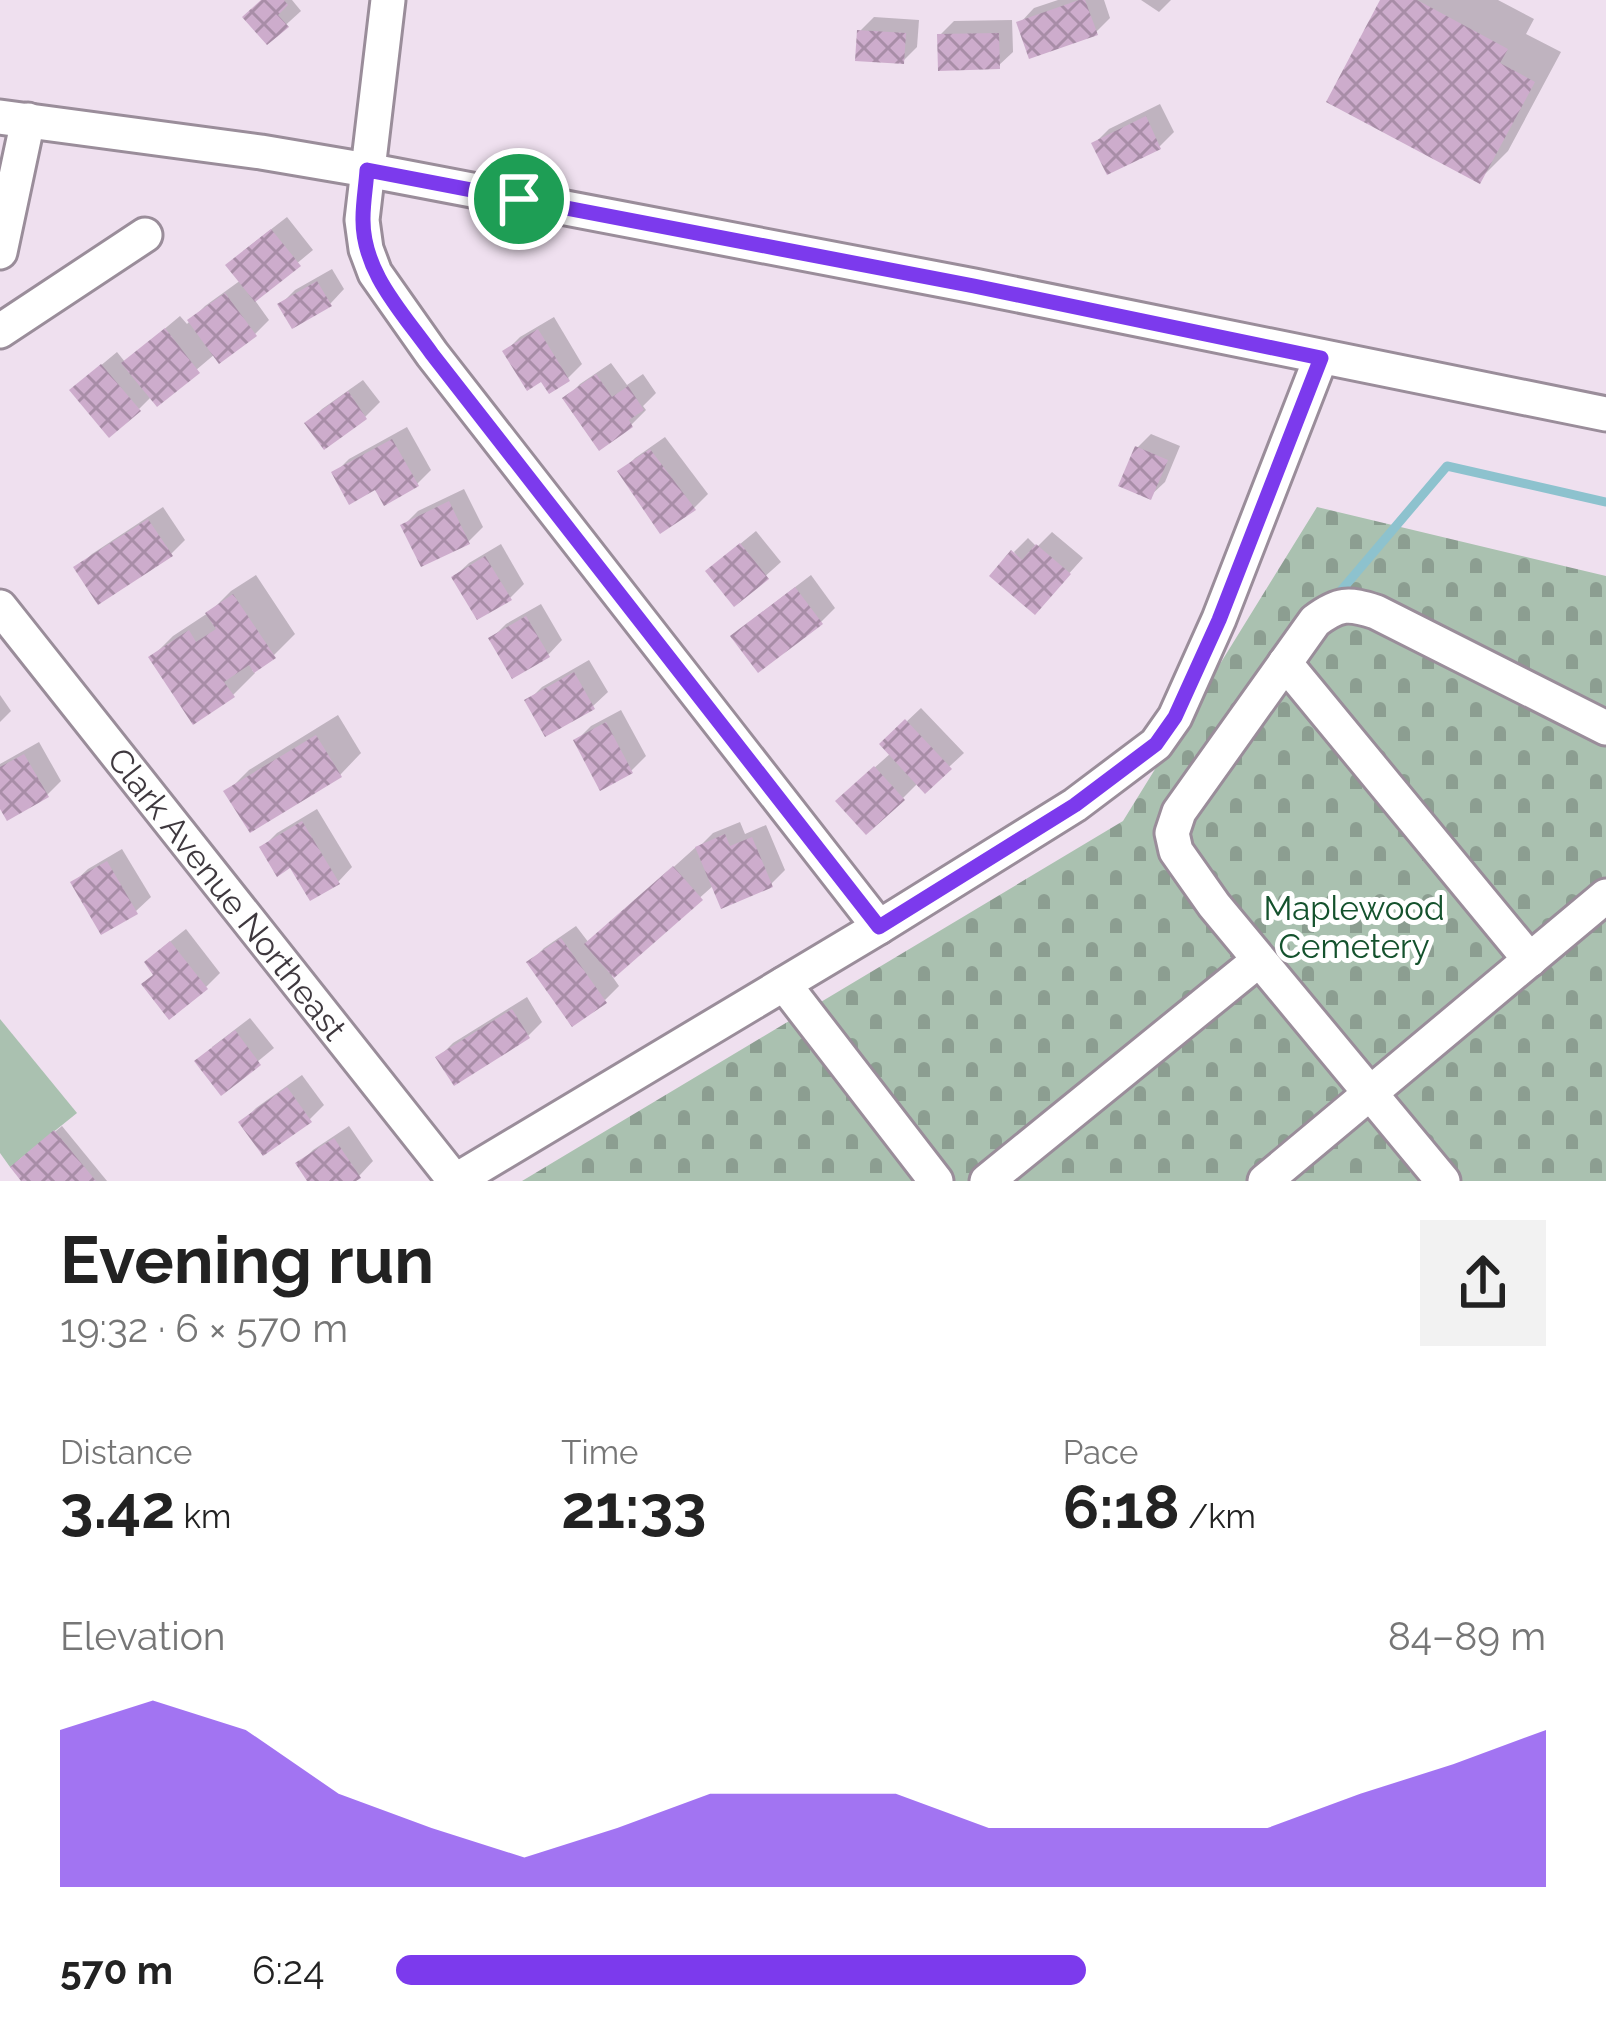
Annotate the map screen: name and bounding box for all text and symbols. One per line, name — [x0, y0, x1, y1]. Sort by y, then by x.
pin — [468, 148, 570, 250]
icon: arrive — [486, 166, 552, 232]
street label: Clark Avenue Northeast — [99, 740, 355, 1048]
park label: Maplewood Cemetery — [1263, 889, 1445, 966]
button: share — [1420, 1220, 1546, 1346]
text: Evening run — [60, 1221, 434, 1298]
text: 19:32 · 6 × 570 m — [60, 1305, 348, 1351]
text: Distance — [60, 1433, 192, 1472]
text: Time — [561, 1433, 638, 1472]
text: Pace — [1063, 1433, 1138, 1472]
text: 3.42 — [60, 1472, 175, 1542]
text: 21:33 — [561, 1472, 707, 1542]
text: 6:18 — [1063, 1472, 1180, 1542]
text: km — [175, 1497, 231, 1536]
text: /km — [1180, 1497, 1256, 1536]
text: Elevation — [60, 1613, 226, 1659]
text: 84–89 m — [1388, 1613, 1546, 1659]
text: 570 m — [60, 1947, 173, 1993]
text: 6:24 — [252, 1947, 324, 1993]

